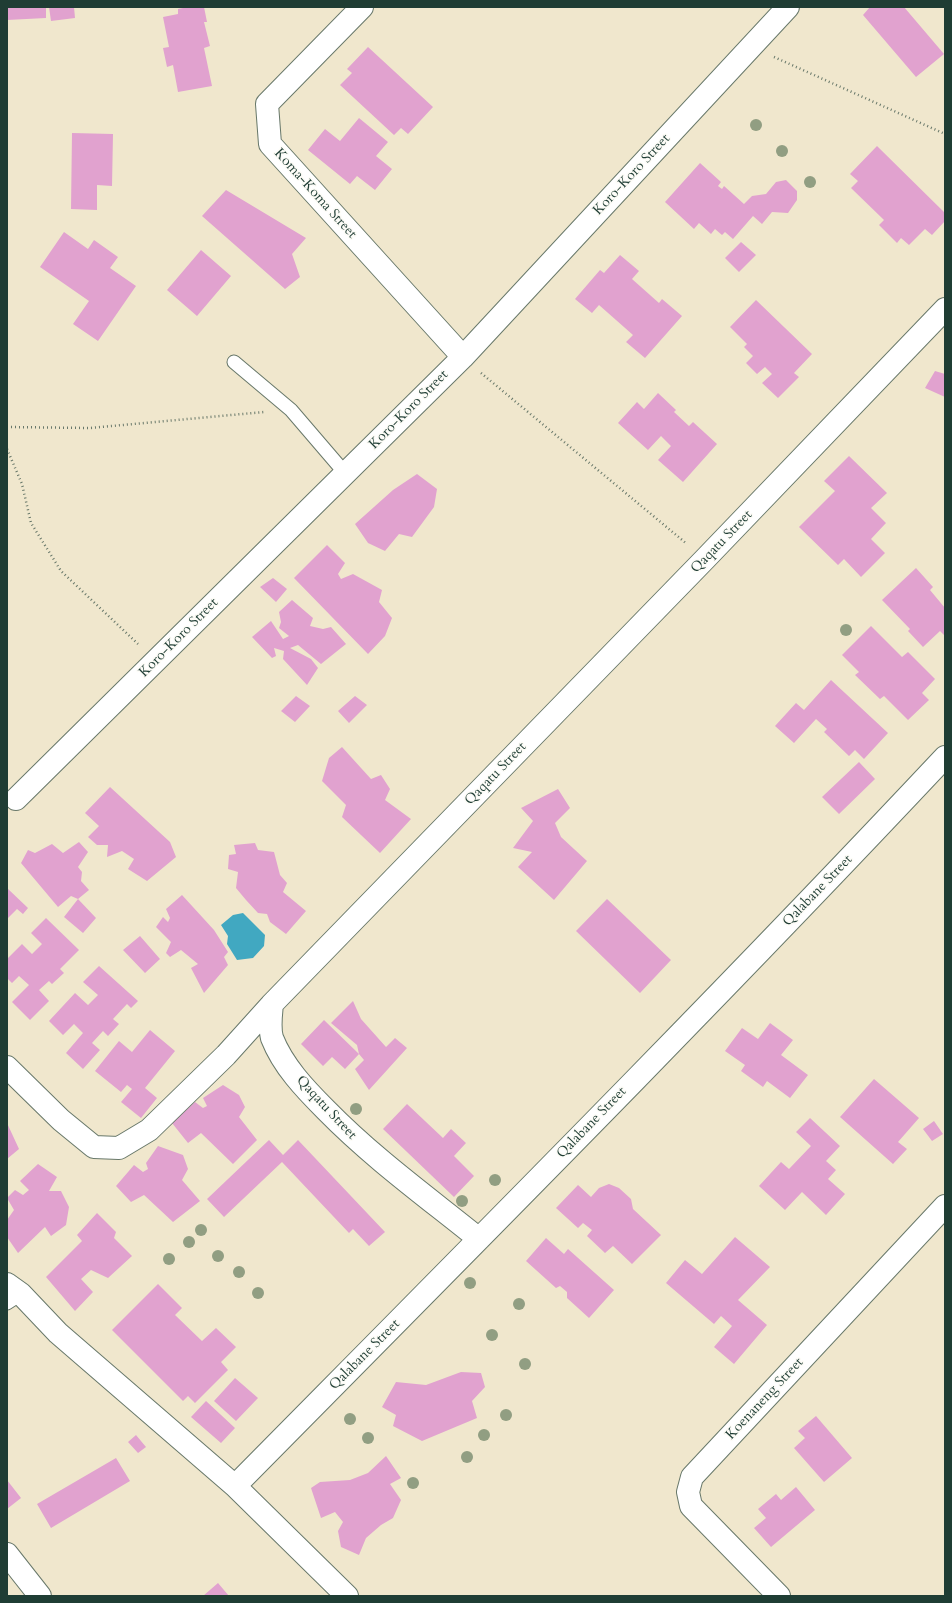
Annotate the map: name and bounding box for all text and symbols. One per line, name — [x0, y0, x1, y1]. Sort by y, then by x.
street label: Koro-Koro Street — [590, 131, 674, 219]
street label: Koma-Koma Street — [270, 145, 360, 243]
street label: Koro-Koro Street — [366, 367, 452, 453]
street label: Qaqatu Street — [688, 507, 756, 577]
street label: Koro-Koro Street — [136, 595, 222, 681]
street label: Qaqatu Street — [462, 739, 530, 809]
street label: Qalabane Street — [780, 852, 856, 930]
street label: Qaqatu Street — [292, 1073, 360, 1143]
street label: Qalabane Street — [554, 1084, 630, 1162]
street label: Qalabane Street — [326, 1316, 404, 1394]
street label: Koenaneng Street — [723, 1355, 807, 1443]

